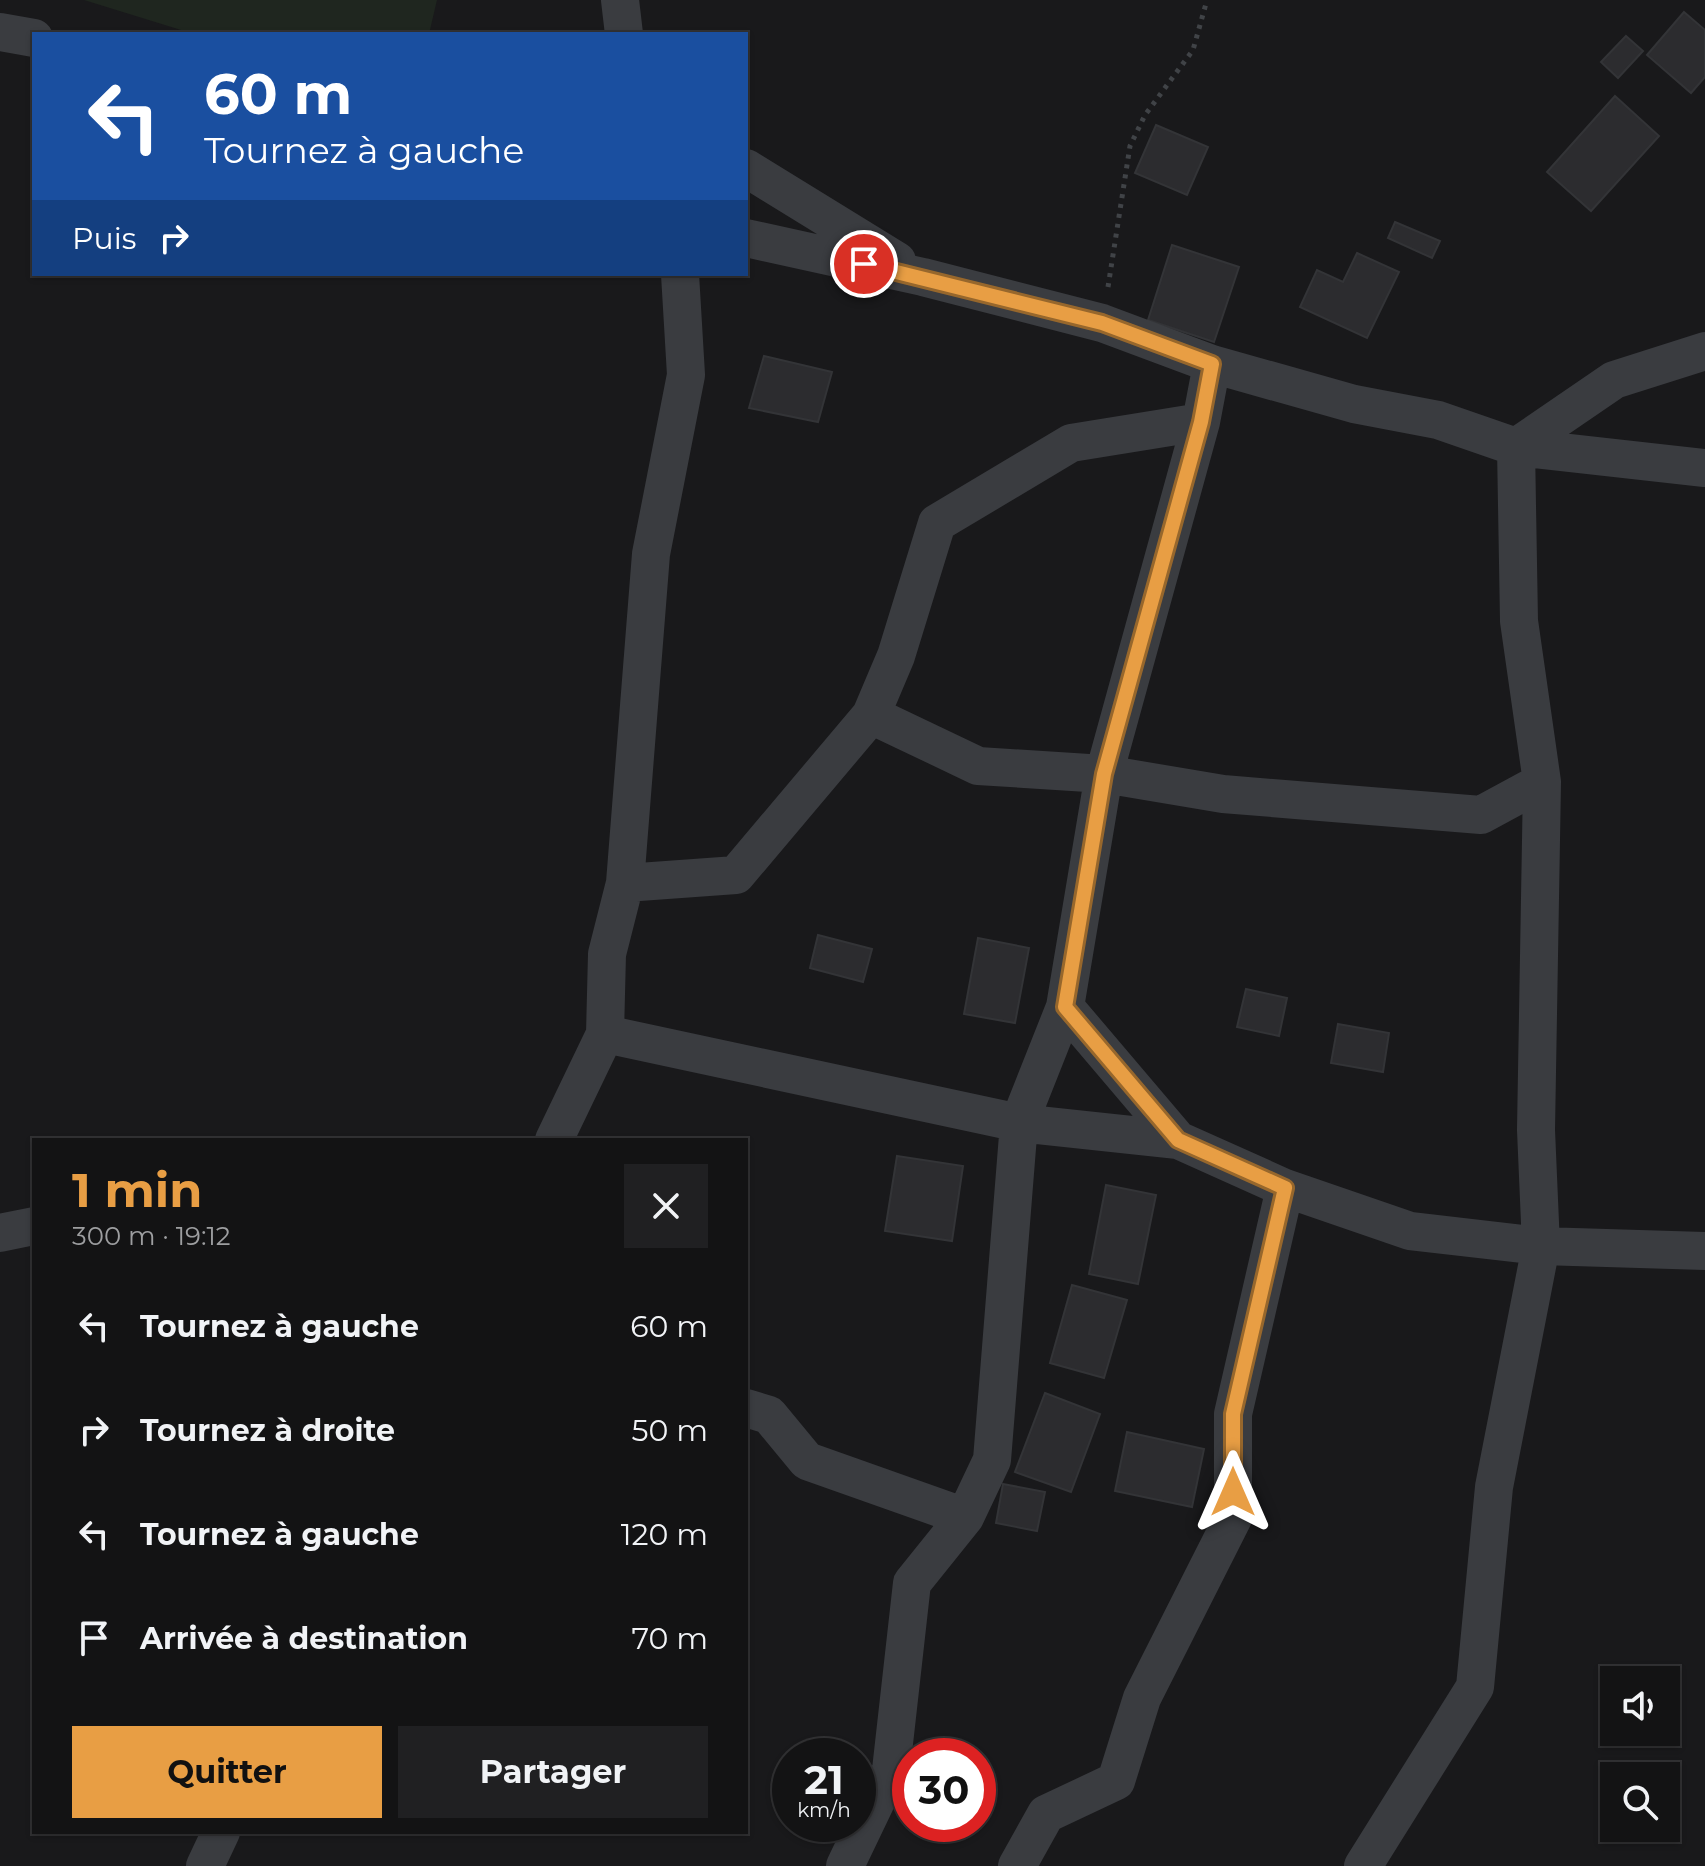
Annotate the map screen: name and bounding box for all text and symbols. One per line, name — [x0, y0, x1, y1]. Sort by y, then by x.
text: 60 m — [204, 60, 352, 128]
icon: left — [72, 64, 176, 168]
text: Tournez à gauche — [204, 128, 524, 172]
icon: right — [152, 216, 196, 260]
text: Puis — [72, 220, 136, 257]
pin — [830, 230, 898, 298]
icon: arrive — [842, 242, 886, 286]
text: 1 min — [72, 1161, 202, 1219]
button: close — [624, 1164, 708, 1248]
text: 300 m · 19:12 — [72, 1220, 231, 1252]
icon: left — [72, 1304, 116, 1348]
text: Tournez à gauche — [140, 1308, 419, 1345]
text: 60 m — [630, 1308, 708, 1345]
icon: right — [72, 1408, 116, 1452]
text: Tournez à droite — [140, 1412, 395, 1449]
text: 50 m — [631, 1412, 708, 1449]
position arrow — [1191, 1450, 1275, 1534]
icon: left — [72, 1512, 116, 1556]
text: Tournez à gauche — [140, 1516, 419, 1553]
text: 120 m — [621, 1516, 708, 1553]
icon: arrive — [72, 1616, 116, 1660]
text: Arrivée à destination — [140, 1620, 468, 1657]
text: 70 m — [631, 1620, 708, 1657]
map controls — [1600, 1666, 1680, 1842]
button: sound — [1600, 1666, 1680, 1746]
button: Quitter — [72, 1726, 382, 1818]
button: Partager — [398, 1726, 708, 1818]
speed limit sign: 30 — [892, 1738, 996, 1842]
text: 21 — [804, 1755, 844, 1804]
button: search — [1600, 1762, 1680, 1842]
text: km/h — [797, 1798, 851, 1822]

